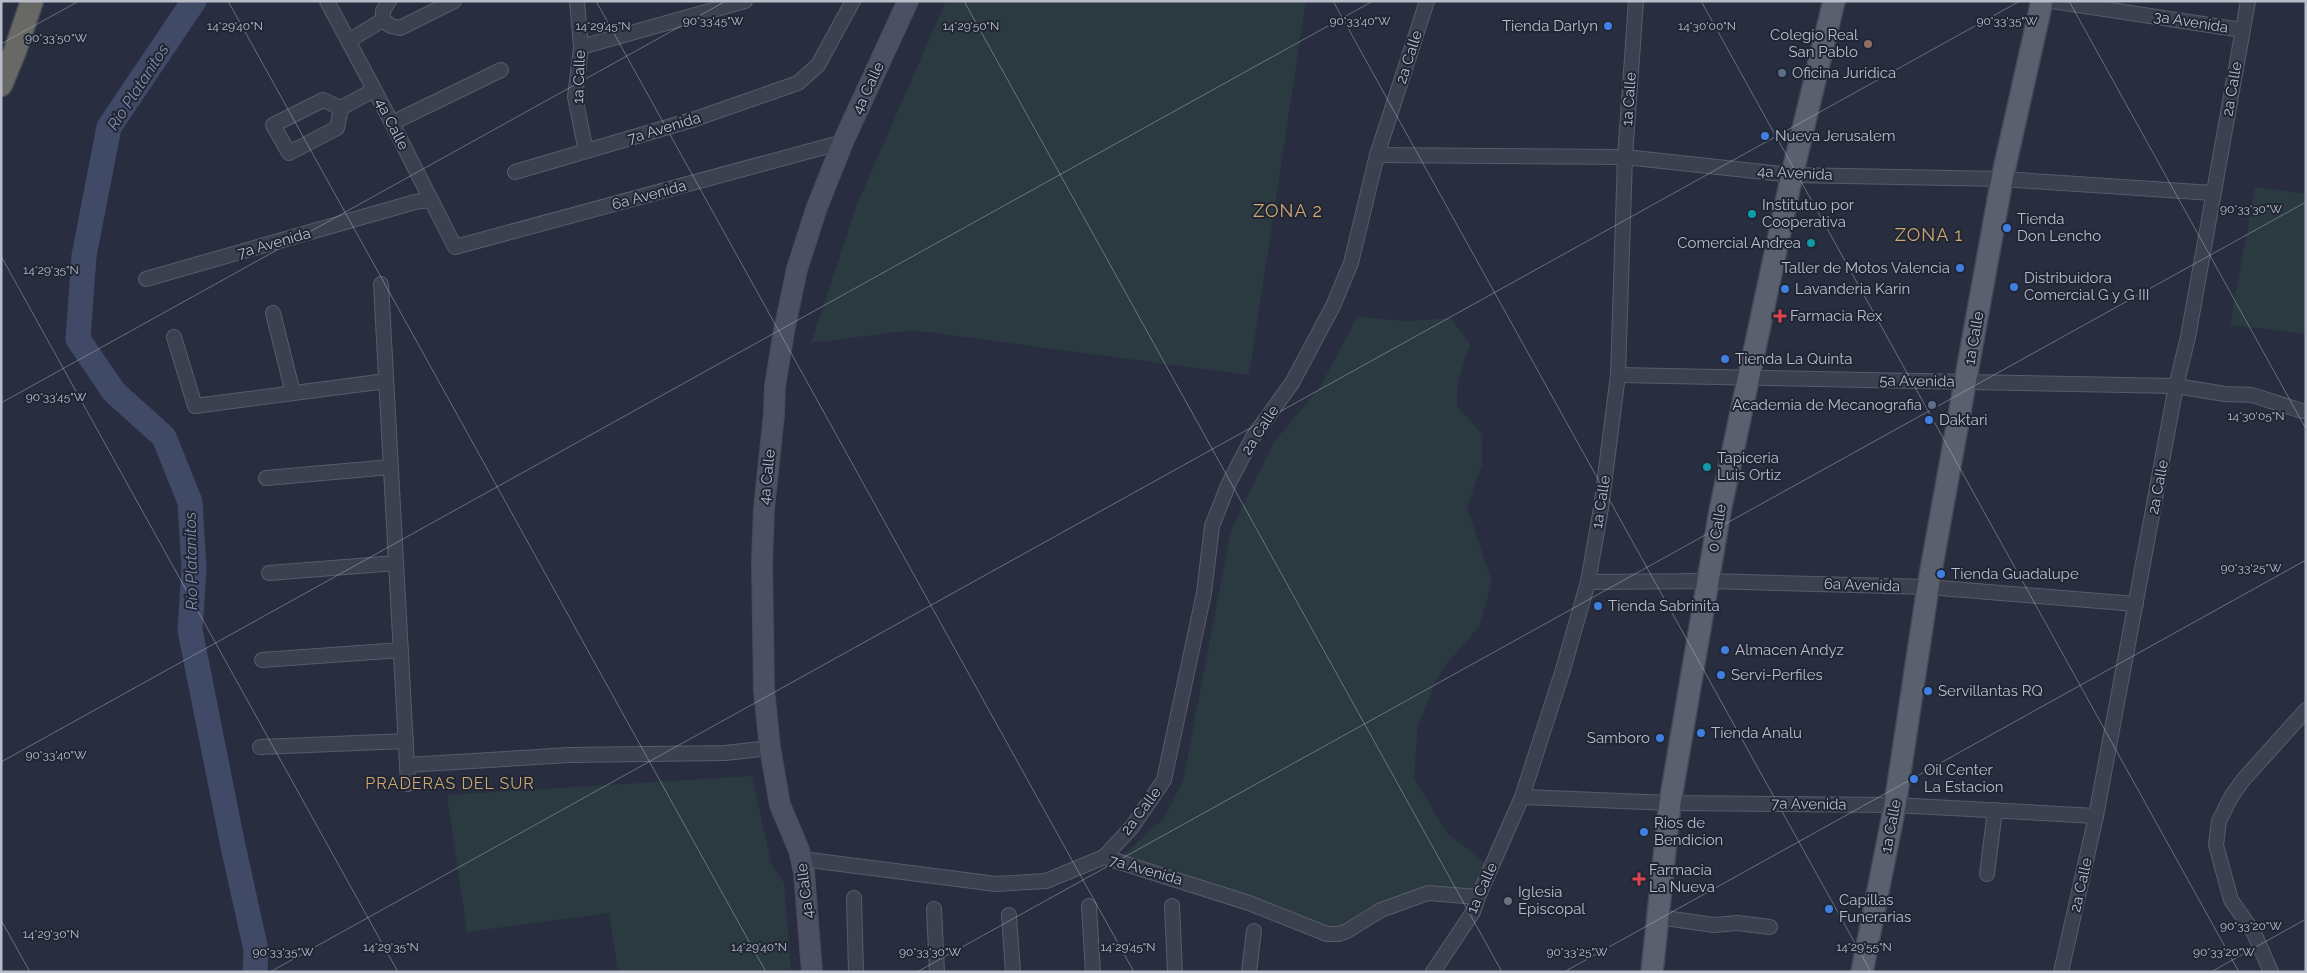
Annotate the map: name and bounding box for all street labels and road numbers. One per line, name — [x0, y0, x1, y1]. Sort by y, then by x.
street label: 3a Avenida — [2152, 7, 2230, 37]
street label: 2a Calle — [1392, 28, 1426, 86]
street label: 1a Calle — [569, 50, 589, 104]
street label: 4a Calle — [848, 59, 888, 117]
street label: 2a Calle — [2218, 60, 2246, 118]
street label: 1a Calle — [1618, 71, 1640, 126]
street label: 4a Calle — [371, 95, 413, 153]
street label: 7a Avenida — [625, 108, 703, 148]
street label: 4a Avenida — [1757, 162, 1833, 184]
street label: 6a Avenida — [610, 176, 688, 214]
street label: 7a Avenida — [235, 224, 313, 262]
street label: 1a Calle — [1960, 310, 1988, 366]
street label: 5a Avenida — [1879, 371, 1955, 391]
street label: 2a Calle — [1237, 402, 1283, 458]
street label: 4a Calle — [755, 448, 779, 506]
street label: 2a Calle — [2144, 458, 2172, 516]
street label: 1a Calle — [1588, 474, 1614, 530]
street label: 0 Calle — [1704, 502, 1730, 553]
street label: 6a Avenida — [1824, 575, 1900, 595]
street label: 2a Calle — [1117, 783, 1165, 838]
street label: 7a Avenida — [1771, 794, 1847, 814]
street label: 1a Calle — [1877, 798, 1905, 854]
street label: 7a Avenida — [1107, 851, 1185, 889]
street label: 2a Calle — [2066, 856, 2096, 914]
street label: 1a Calle — [1463, 860, 1501, 916]
street label: 4a Calle — [793, 862, 817, 920]

